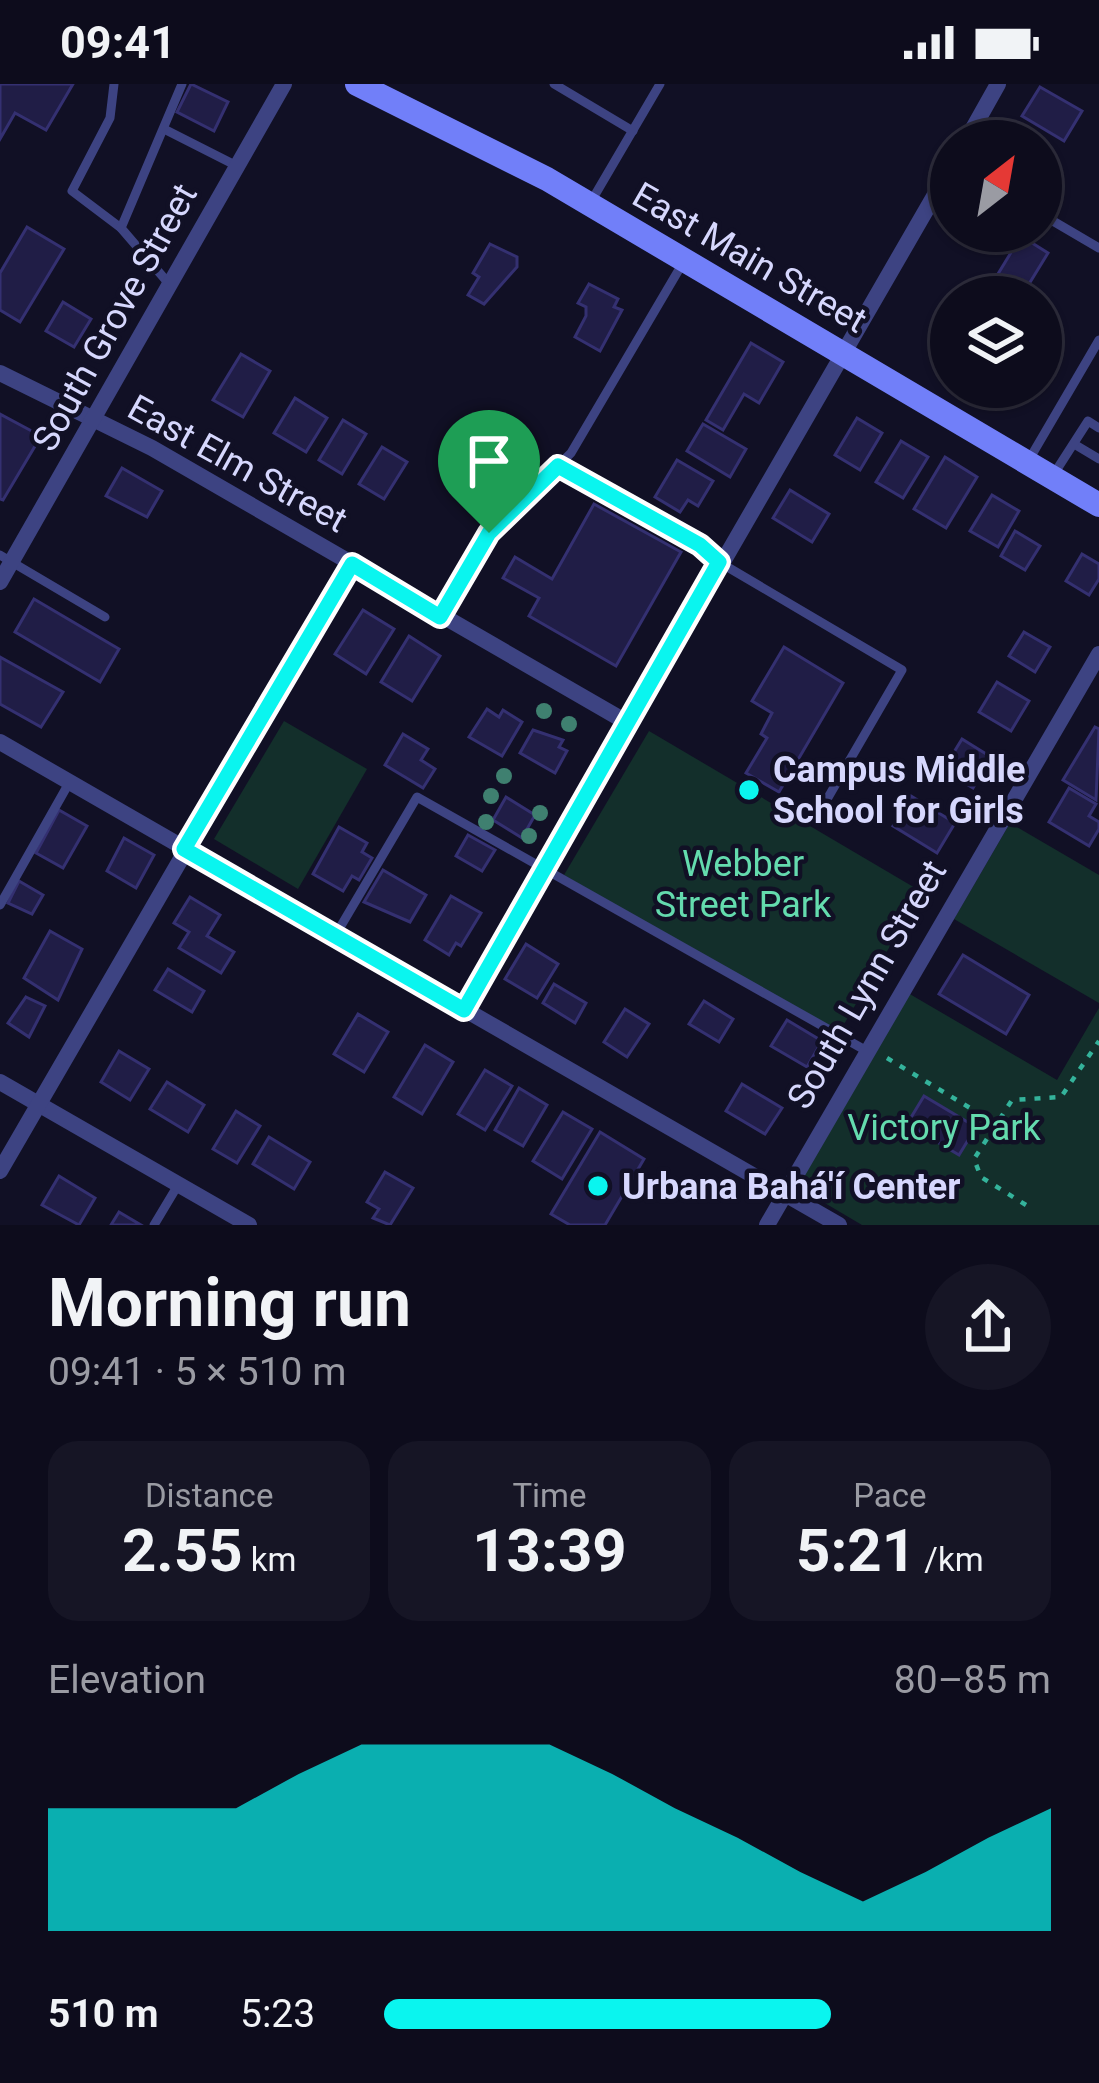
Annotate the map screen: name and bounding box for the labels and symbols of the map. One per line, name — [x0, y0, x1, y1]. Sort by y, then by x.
north arrow — [930, 120, 1062, 252]
street label: East Main Street — [625, 174, 874, 342]
street label: South Grove Street — [24, 176, 206, 458]
street label: East Elm Street — [121, 386, 354, 541]
pin — [438, 410, 540, 533]
place label: Campus Middle School for Girls — [773, 749, 1025, 832]
marker: Campus Middle School for Girls — [736, 777, 762, 803]
park label: Webber Street Park — [655, 843, 832, 926]
street label: South Lynn Street — [779, 853, 955, 1116]
park label: Victory Park — [847, 1107, 1042, 1149]
place label: Urbana Bahá'í Center — [622, 1166, 960, 1208]
marker: Urbana Bahá'í Center — [585, 1173, 611, 1199]

